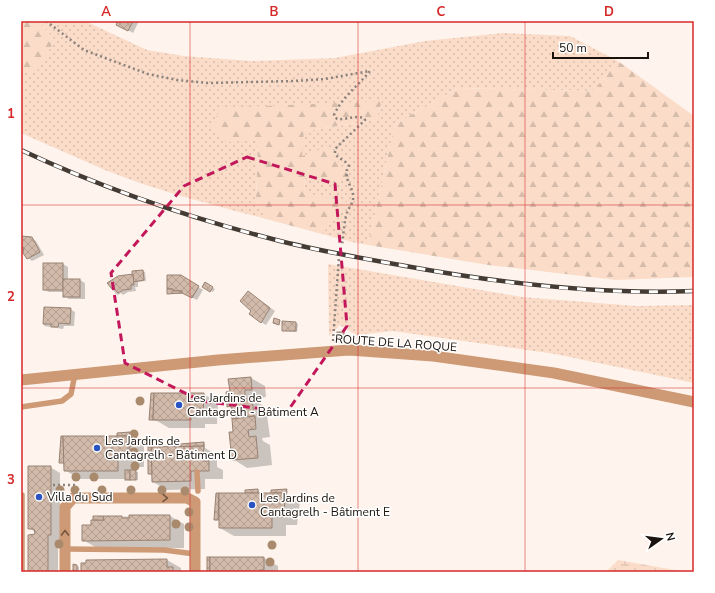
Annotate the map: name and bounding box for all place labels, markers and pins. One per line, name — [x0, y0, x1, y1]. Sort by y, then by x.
place label: Les Jardins de Cantagrelh - Bâtiment A — [187, 390, 319, 420]
marker: Les Jardins de Cantagrelh - Bâtiment A — [174, 400, 184, 410]
place label: Les Jardins de Cantagrelh - Bâtiment D — [105, 433, 237, 463]
marker: Les Jardins de Cantagrelh - Bâtiment D — [92, 443, 102, 453]
place label: Villa du Sud — [46, 489, 113, 505]
place label: Les Jardins de Cantagrelh - Bâtiment E — [260, 490, 390, 520]
marker: Villa du Sud — [34, 492, 44, 502]
marker: Les Jardins de Cantagrelh - Bâtiment E — [247, 500, 257, 510]

